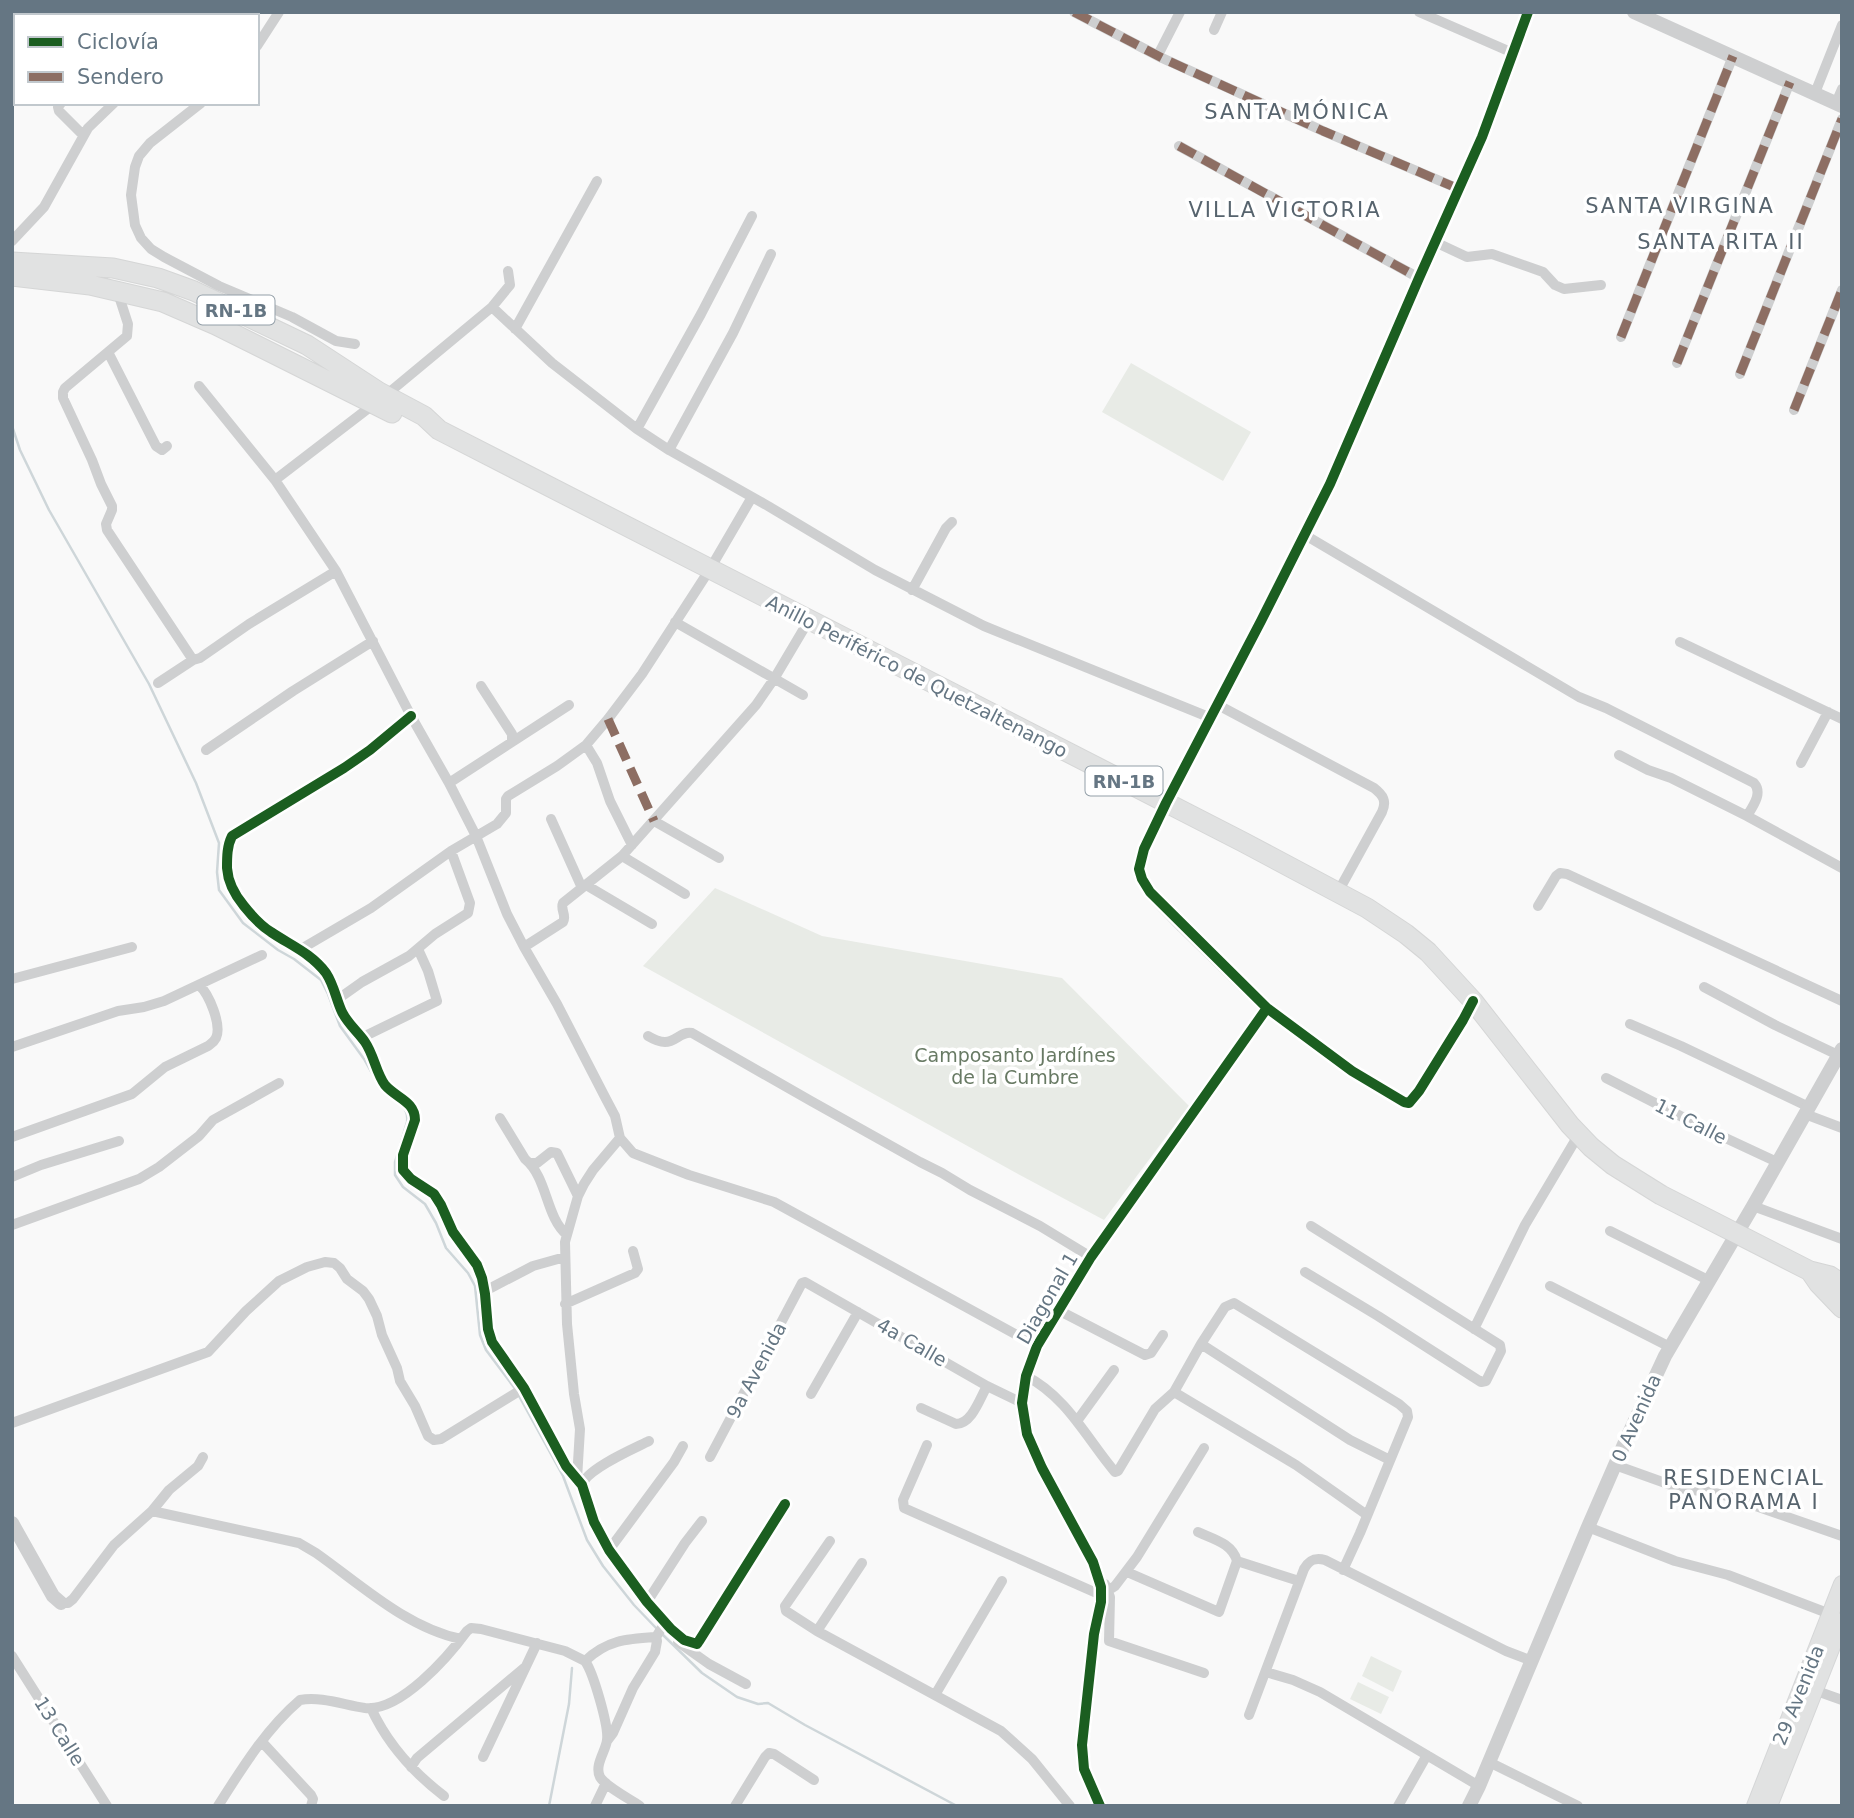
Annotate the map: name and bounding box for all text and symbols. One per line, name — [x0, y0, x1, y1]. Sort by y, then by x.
legend — [14, 14, 259, 105]
text: Ciclovía — [77, 30, 159, 54]
text: Sendero — [77, 65, 164, 89]
district label: SANTA MÓNICA — [1204, 99, 1390, 124]
district label: SANTA VIRGINA — [1585, 194, 1775, 218]
district label: VILLA VICTORIA — [1188, 198, 1382, 222]
district label: SANTA RITA II — [1637, 230, 1805, 254]
road number: RN-1B — [198, 296, 274, 324]
street label: Anillo Periférico de Quetzaltenango — [763, 590, 1071, 762]
road number: RN-1B — [1086, 766, 1162, 796]
park label: Camposanto Jardínes de la Cumbre — [914, 1044, 1116, 1088]
street label: 11 Calle — [1652, 1094, 1730, 1148]
street label: Diagonal 1 — [1012, 1248, 1082, 1348]
street label: 4a Calle — [873, 1313, 951, 1371]
street label: 9a Avenida — [721, 1318, 791, 1422]
street label: 0 Avenida — [1607, 1371, 1665, 1465]
district label: RESIDENCIAL PANORAMA I — [1663, 1466, 1825, 1514]
street label: 29 Avenida — [1768, 1642, 1828, 1748]
street label: 13 Calle — [30, 1692, 90, 1770]

